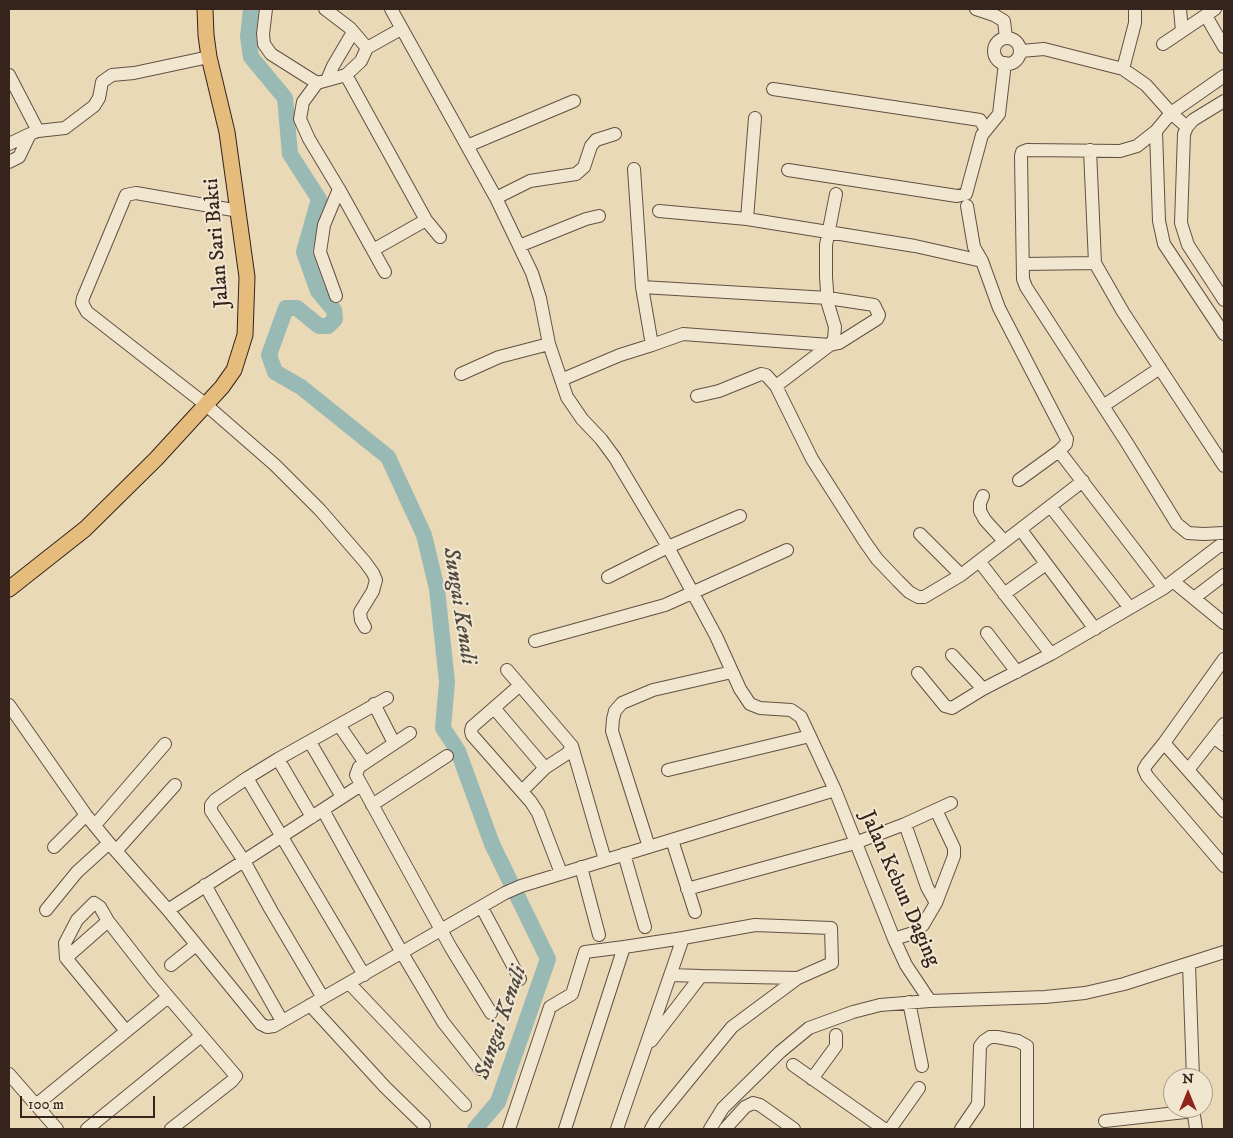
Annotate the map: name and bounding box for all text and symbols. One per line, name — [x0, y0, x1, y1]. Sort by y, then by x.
street label: Jalan Sari Bakti — [200, 177, 236, 309]
water label: Sungai Kenali — [436, 545, 480, 667]
street label: Jalan Kebun Daging — [853, 807, 945, 971]
water label: Sungai Kenali — [470, 963, 534, 1083]
north arrow — [1163, 1068, 1213, 1118]
text: N — [1182, 1070, 1194, 1088]
scale bar — [22, 1086, 158, 1118]
text: 100 m — [28, 1095, 64, 1114]

